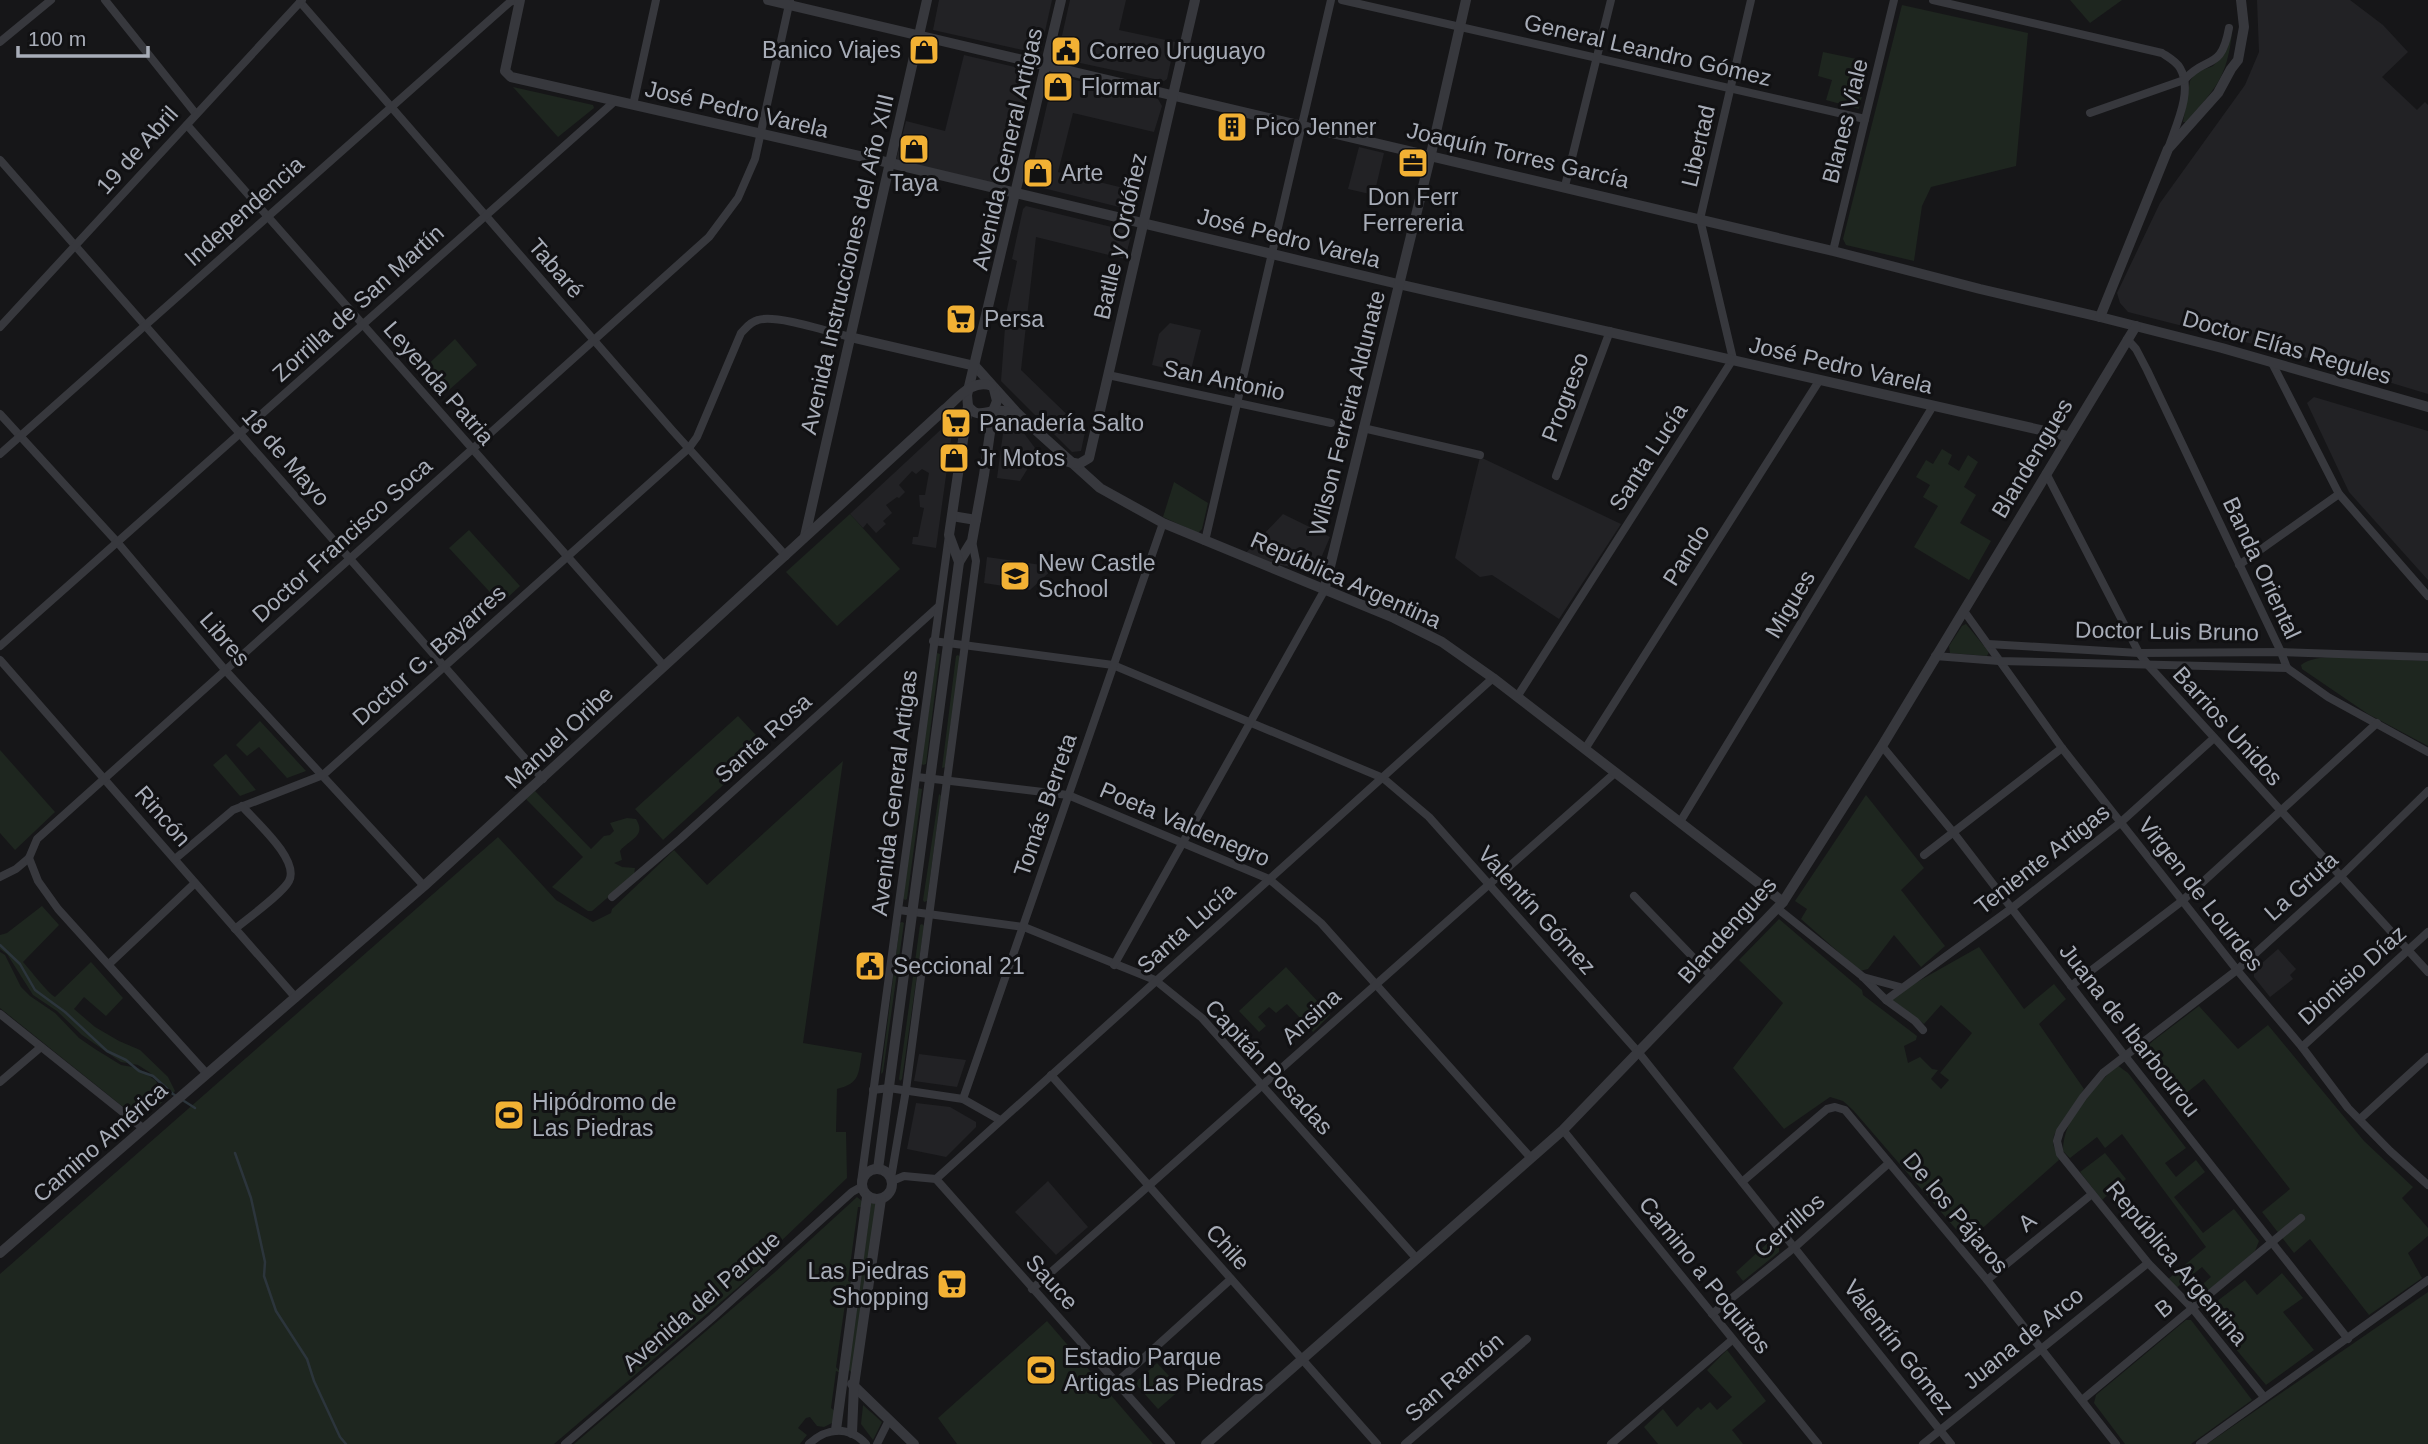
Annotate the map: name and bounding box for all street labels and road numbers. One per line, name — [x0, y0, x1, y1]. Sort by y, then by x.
street label: General Leandro Gómez — [1522, 9, 1774, 91]
street label: Avenida General Artigas — [966, 25, 1048, 273]
street label: Blanes Viale — [1817, 56, 1873, 186]
street label: José Pedro Varela — [643, 75, 831, 143]
street label: Avenida Instrucciones del Año XIII — [795, 91, 899, 437]
street label: 19 de Abril — [91, 101, 183, 199]
street label: Libertad — [1676, 103, 1720, 189]
street label: Joaquín Torres García — [1404, 117, 1632, 193]
street label: Batlle y Ordóñez — [1088, 150, 1152, 322]
street label: Independencia — [179, 151, 309, 271]
street label: José Pedro Varela — [1195, 203, 1383, 273]
street label: Zorrilla de San Martín — [267, 219, 449, 387]
street label: Tabaré — [523, 233, 589, 303]
street label: Wilson Ferreira Aldunate — [1304, 288, 1390, 538]
street label: Doctor Elías Regules — [2180, 305, 2394, 389]
street label: Leyenda Patria — [378, 316, 500, 450]
street label: José Pedro Varela — [1747, 331, 1935, 399]
street label: Progreso — [1536, 349, 1594, 445]
street label: San Antonio — [1161, 354, 1287, 406]
street label: Blandengues — [1986, 394, 2078, 522]
street label: Santa Lucía — [1604, 398, 1692, 516]
street label: 18 de Mayo — [237, 403, 335, 511]
street label: Doctor Francisco Soca — [247, 452, 437, 627]
street label: Banda Oriental — [2218, 493, 2306, 643]
street label: Pando — [1657, 520, 1715, 590]
street label: República Argentina — [1247, 526, 1446, 634]
street label: Migues — [1760, 566, 1820, 642]
street label: Doctor G. Bayarres — [347, 579, 511, 731]
street label: Libres — [195, 607, 255, 671]
street label: Doctor Luis Bruno — [2075, 616, 2259, 646]
street label: Barrios Unidos — [2168, 661, 2288, 791]
street label: Avenida General Artigas — [866, 669, 922, 917]
street label: Manuel Oribe — [500, 680, 618, 794]
street label: Santa Rosa — [710, 688, 817, 788]
street label: Tomás Berreta — [1008, 730, 1082, 880]
street label: Poeta Valdenegro — [1096, 776, 1274, 872]
street label: Rincón — [130, 780, 196, 852]
street label: Teniente Artigas — [1970, 798, 2114, 920]
street label: Virgen de Lourdes — [2133, 812, 2269, 976]
street label: Valentín Gómez — [1473, 841, 1601, 979]
street label: La Gruta — [2259, 846, 2343, 926]
street label: Blandengues — [1672, 871, 1782, 989]
street label: Santa Lucía — [1132, 877, 1240, 979]
street label: Dionisio Díaz — [2293, 920, 2411, 1030]
street label: Juana de Ibarbourou — [2054, 938, 2206, 1122]
street label: Ansina — [1276, 983, 1346, 1049]
street label: Capitán Posadas — [1200, 994, 1338, 1140]
street label: Camino América — [28, 1077, 172, 1207]
street label: De los Pájaros — [1898, 1147, 2014, 1279]
street label: República Argentina — [2101, 1176, 2253, 1350]
street label: Cerrillos — [1749, 1188, 1829, 1262]
street label: Camino a Poquitos — [1634, 1191, 1776, 1359]
street label: A — [2013, 1207, 2042, 1237]
street label: Chile — [1201, 1219, 1255, 1275]
street label: Avenida del Parque — [617, 1225, 785, 1377]
street label: Sauce — [1021, 1249, 1083, 1315]
street label: Valentín Gómez — [1839, 1275, 1959, 1419]
street label: Juana de Arco — [1958, 1282, 2088, 1394]
street label: B — [2150, 1293, 2178, 1323]
street label: San Ramón — [1400, 1327, 1508, 1427]

